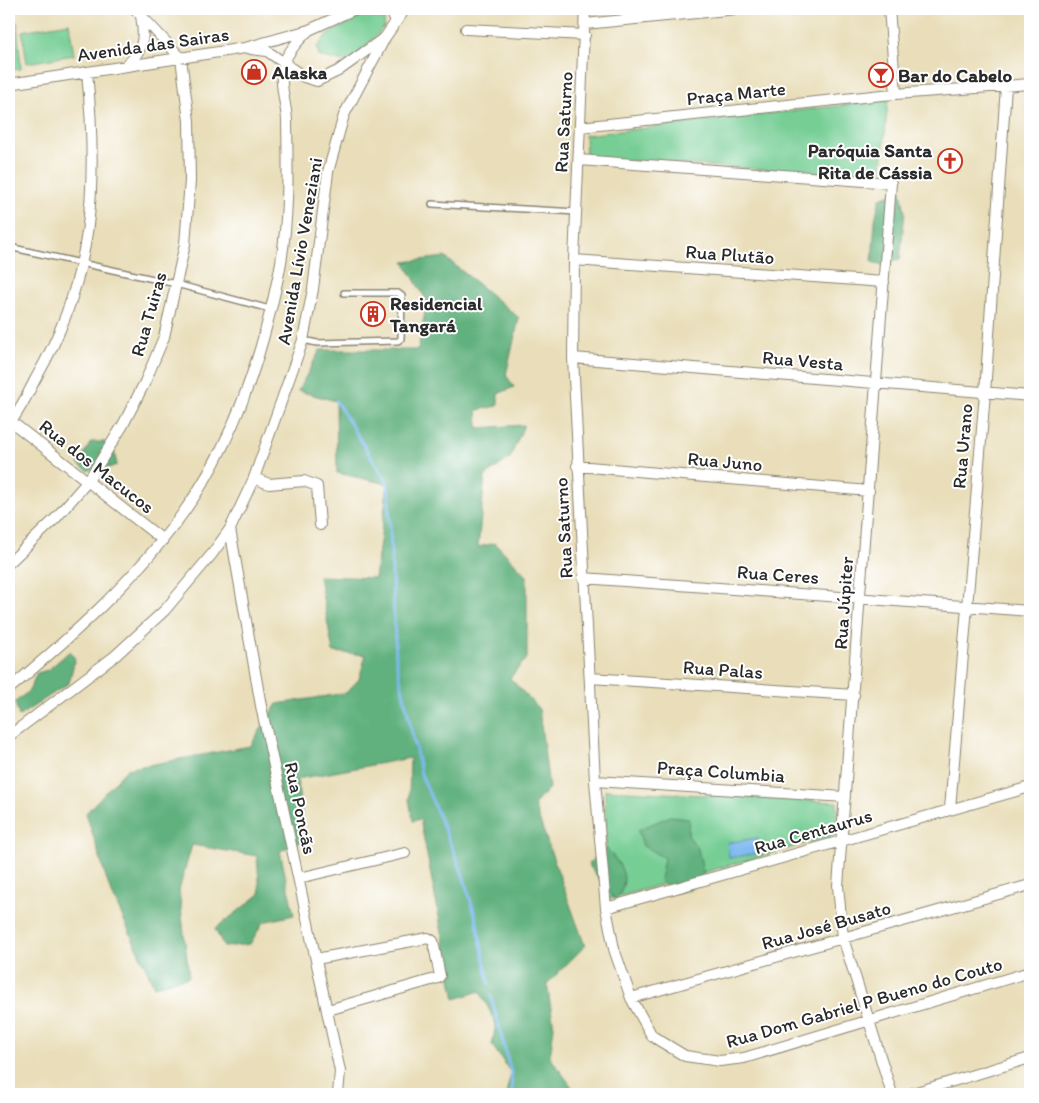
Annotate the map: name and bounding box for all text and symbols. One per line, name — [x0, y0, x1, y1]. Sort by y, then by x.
street label: Avenida das Sairas — [76, 22, 230, 67]
shop icon: Alaska — [241, 59, 267, 85]
place label: Alaska — [271, 61, 328, 84]
bar icon: Bar do Cabelo — [868, 62, 894, 88]
place label: Bar do Cabelo — [898, 64, 1013, 87]
street label: Rua Saturno — [549, 71, 578, 173]
street label: Praça Marte — [685, 77, 787, 110]
place label: Paróquia Santa Rita de Cássia — [808, 139, 933, 184]
church icon: Paróquia Santa Rita de Cássia — [937, 148, 963, 174]
street label: Avenida Lívio Veneziani — [272, 156, 327, 347]
street label: Rua Plutão — [685, 240, 775, 269]
street label: Rua Tuiras — [125, 269, 172, 359]
place label: Residencial Tangará — [389, 292, 483, 337]
building icon: Residencial Tangará — [360, 301, 386, 327]
street label: Rua Vesta — [761, 345, 845, 376]
street label: Rua Urano — [947, 402, 978, 490]
street label: Rua dos Macucos — [35, 414, 159, 518]
street label: Rua Juno — [686, 447, 763, 476]
street label: Rua Saturno — [549, 477, 578, 579]
street label: Rua Júpiter — [829, 555, 858, 650]
street label: Rua Ceres — [736, 560, 820, 589]
street label: Rua Palas — [682, 655, 764, 684]
street label: Praça Columbia — [656, 756, 786, 787]
street label: Rua Poncãs — [279, 760, 322, 856]
street label: Rua Centaurus — [751, 804, 875, 859]
street label: Rua José Busato — [759, 896, 893, 955]
street label: Rua Dom Gabriel P Bueno do Couto — [723, 952, 1005, 1053]

